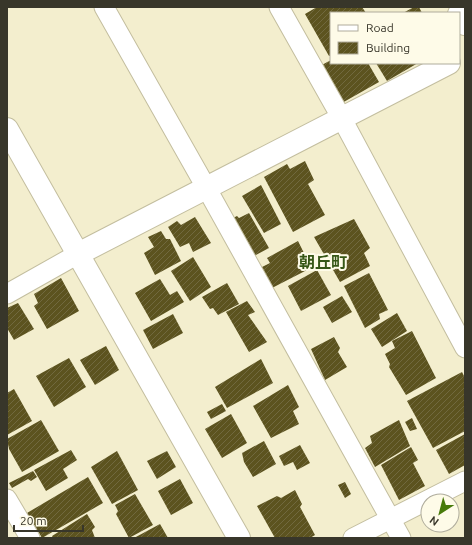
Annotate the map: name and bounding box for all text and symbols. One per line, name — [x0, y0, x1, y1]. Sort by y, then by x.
legend — [330, 12, 460, 64]
text: Road — [366, 21, 394, 34]
text: Building — [366, 41, 410, 54]
district label: 朝丘町 — [299, 253, 347, 271]
north arrow — [420, 493, 460, 533]
scale bar — [14, 507, 83, 533]
text: 20 m — [20, 514, 47, 527]
text: N — [427, 514, 441, 528]

